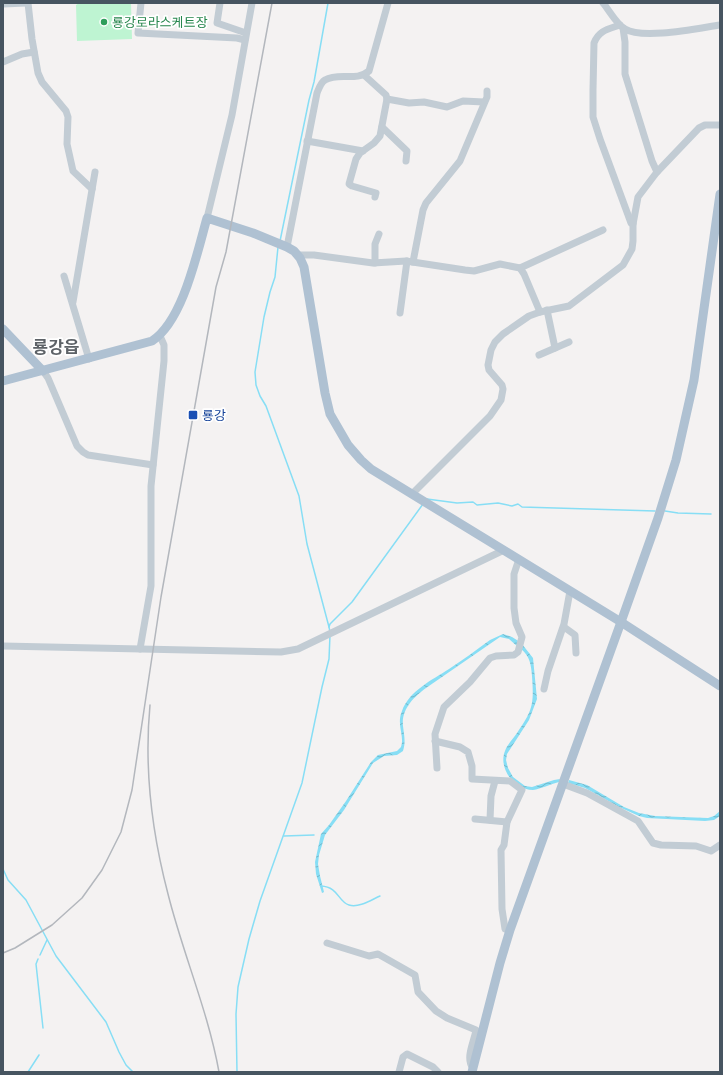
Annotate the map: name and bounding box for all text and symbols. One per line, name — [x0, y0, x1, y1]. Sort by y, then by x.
place label: 룡강로라스케트장 — [112, 15, 208, 30]
marker: 룡강로라스케트장 — [99, 17, 109, 27]
district label: 룡강읍 — [33, 337, 79, 358]
place label: 룡강 — [202, 408, 226, 423]
marker: 룡강 — [187, 409, 199, 421]

